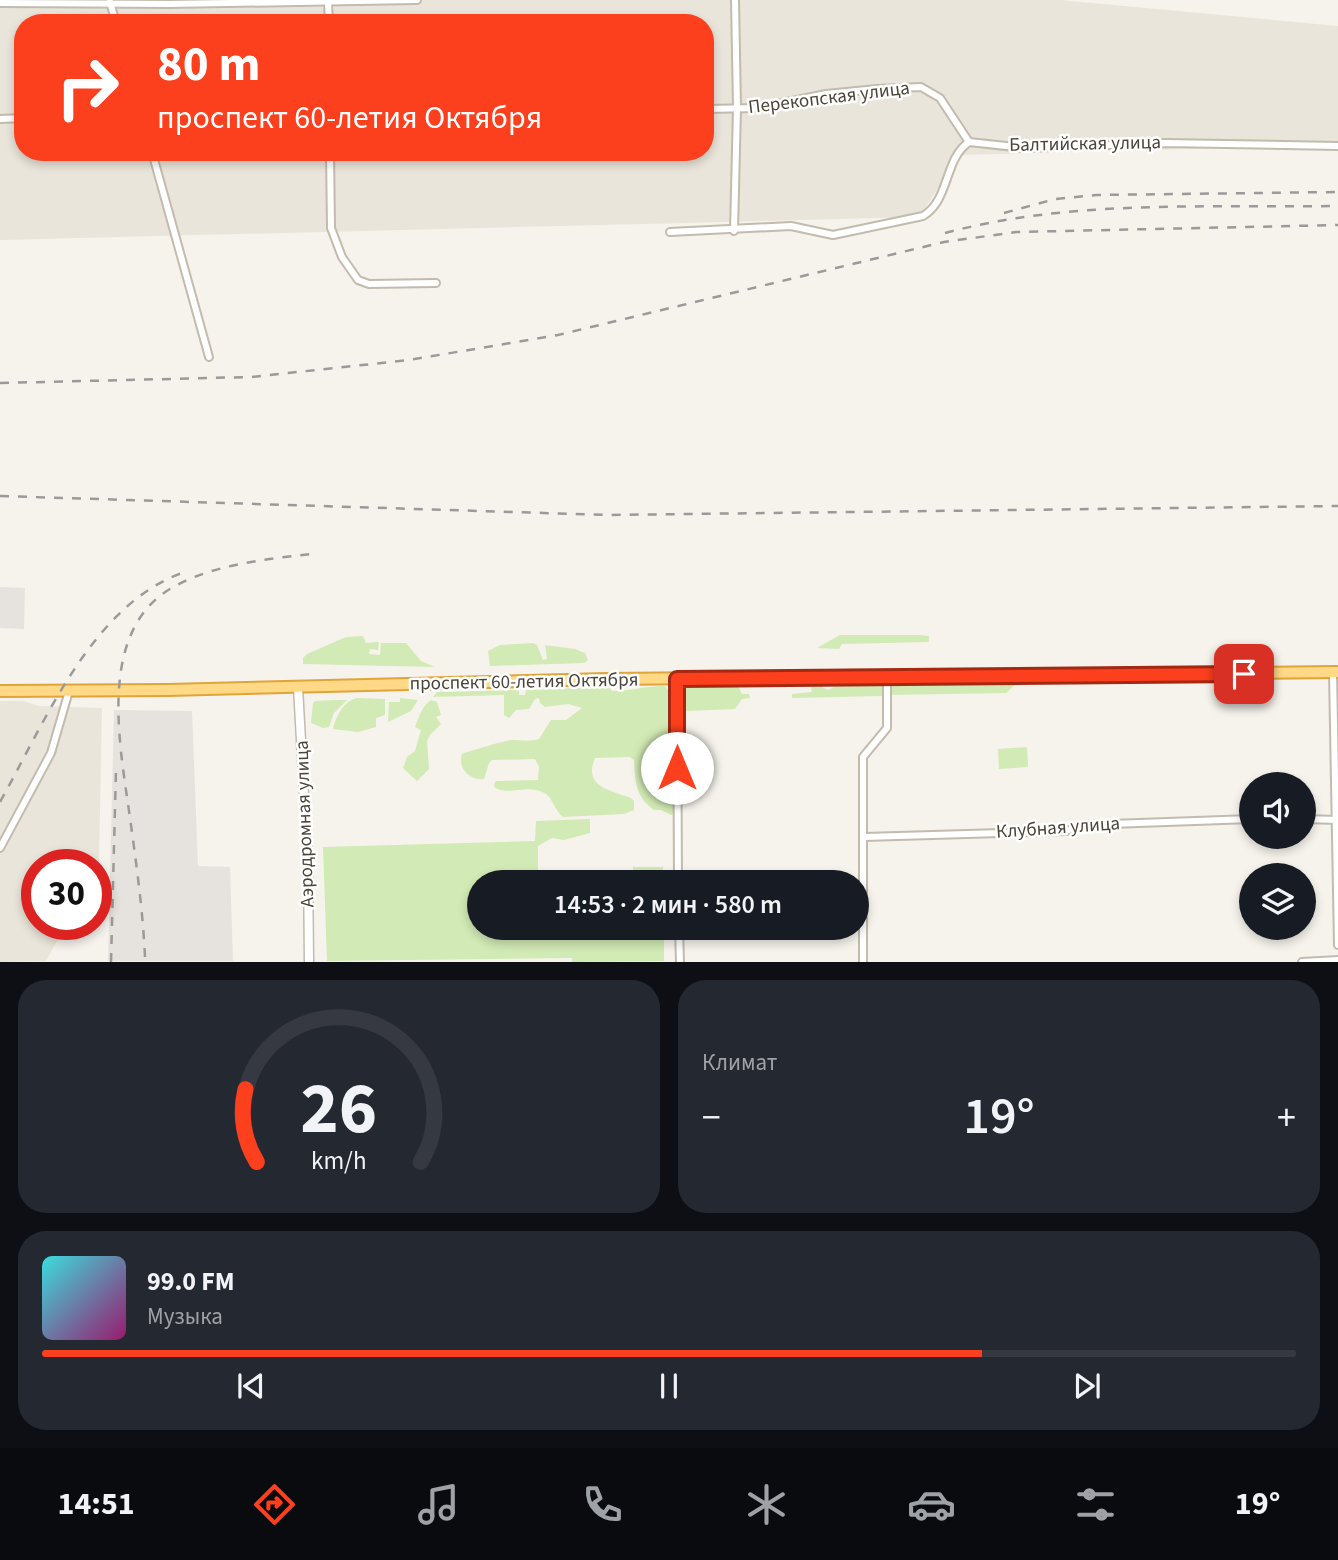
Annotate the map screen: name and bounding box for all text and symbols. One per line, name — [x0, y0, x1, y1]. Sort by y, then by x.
text: 80 m — [157, 30, 261, 100]
icon: right — [42, 42, 133, 133]
street label: Перекопская улица — [747, 75, 911, 121]
text: проспект 60-летия Октября — [157, 95, 542, 141]
street label: Балтийская улица — [1009, 129, 1161, 159]
pin — [1214, 644, 1274, 704]
icon: arrive — [1225, 655, 1263, 693]
street label: проспект 60-летия Октября — [409, 667, 639, 697]
position arrow — [640, 731, 714, 805]
street label: Аэродромная улица — [289, 740, 321, 908]
map controls — [1239, 772, 1316, 940]
button: sound — [1239, 772, 1316, 849]
street label: Клубная улица — [995, 810, 1121, 846]
speed limit sign: 30 — [21, 849, 112, 940]
button: layers — [1239, 863, 1316, 940]
text: 14:53 · 2 мин · 580 m — [554, 886, 782, 923]
text: Климат — [702, 1046, 777, 1079]
text: 26 — [301, 1058, 377, 1162]
text: 19° — [963, 1080, 1035, 1154]
text: − — [702, 1091, 721, 1145]
text: + — [1277, 1091, 1296, 1145]
text: km/h — [311, 1143, 367, 1179]
text: 99.0 FM — [147, 1263, 235, 1300]
text: Музыка — [147, 1300, 223, 1333]
icon: previous — [232, 1367, 270, 1405]
icon: pause — [650, 1367, 688, 1405]
icon: next — [1068, 1367, 1106, 1405]
icon: directions — [250, 1480, 299, 1529]
icon: music — [414, 1480, 463, 1529]
icon: phone — [578, 1480, 627, 1529]
icon: climate — [742, 1480, 791, 1529]
icon: car — [907, 1480, 956, 1529]
icon: filters — [1071, 1480, 1120, 1529]
text: 14:51 — [58, 1481, 135, 1527]
text: 19° — [1235, 1481, 1280, 1527]

